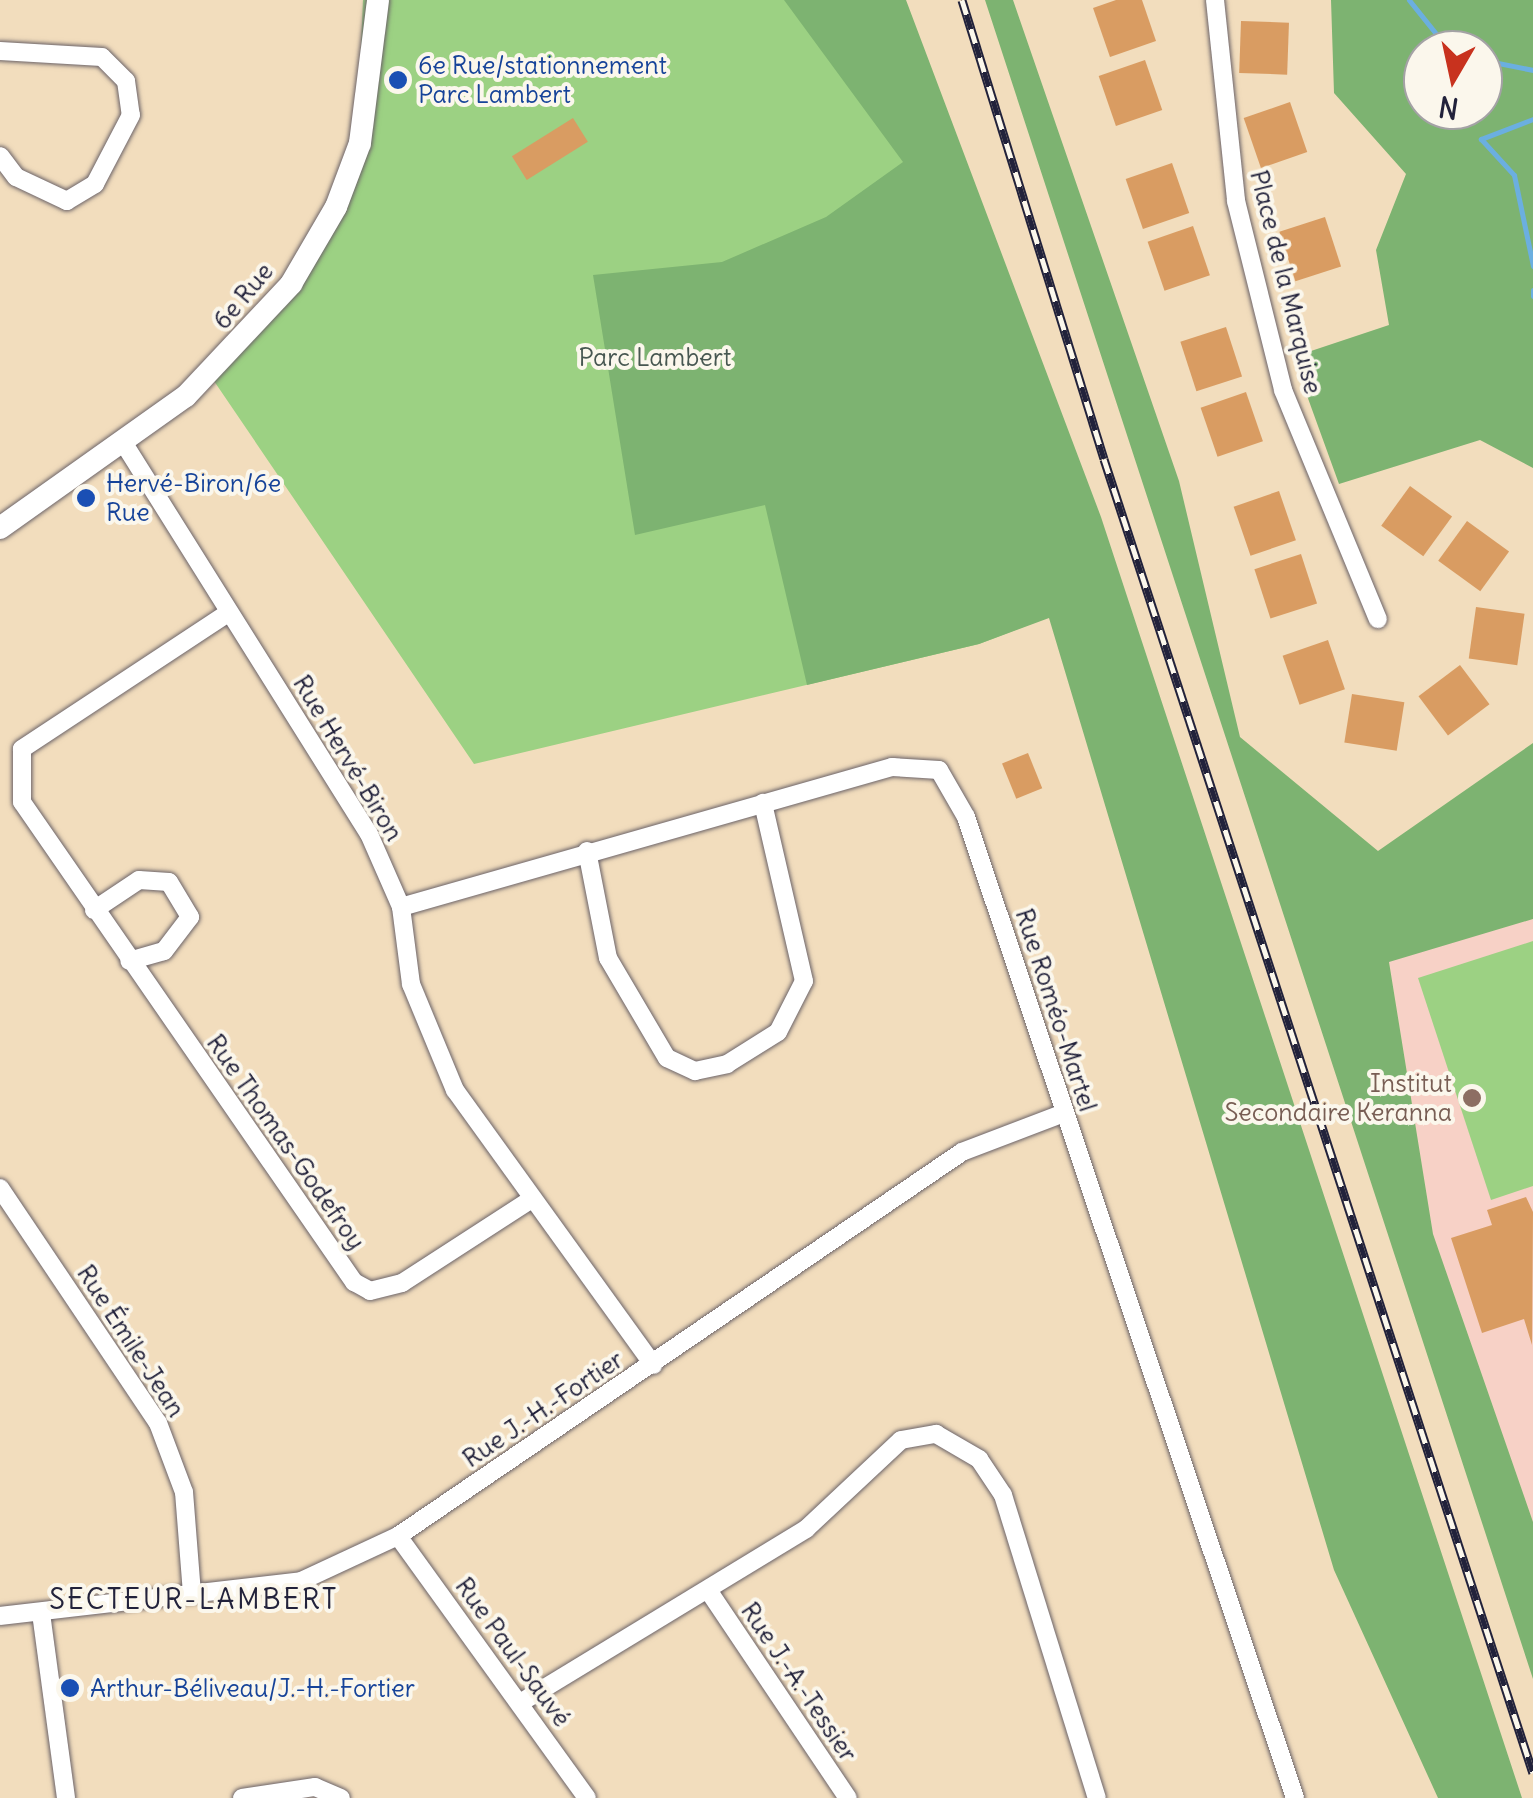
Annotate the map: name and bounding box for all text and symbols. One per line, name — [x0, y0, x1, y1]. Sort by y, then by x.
north arrow — [1403, 30, 1503, 130]
place label: 6e Rue/stationnement Parc Lambert — [418, 51, 667, 110]
marker: 6e Rue/stationnement Parc Lambert — [387, 69, 409, 91]
text: N — [1436, 88, 1461, 127]
street label: Place de la Marquise — [1244, 167, 1328, 397]
street label: 6e Rue — [207, 257, 279, 335]
park label: Parc Lambert — [579, 342, 731, 372]
place label: Hervé-Biron/6e Rue — [106, 469, 281, 528]
marker: Hervé-Biron/6e Rue — [75, 487, 97, 509]
street label: Rue Hervé-Biron — [287, 670, 409, 846]
street label: Rue Roméo-Martel — [1009, 905, 1103, 1115]
street label: Rue Thomas-Godefroy — [200, 1029, 372, 1255]
place label: Institut Secondaire Keranna — [1224, 1069, 1452, 1128]
marker: Institut Secondaire Keranna — [1461, 1087, 1483, 1109]
street label: Rue Émile-Jean — [71, 1259, 191, 1423]
street label: Rue J.-H.-Fortier — [457, 1344, 629, 1474]
street label: Rue Paul-Sauvé — [449, 1572, 577, 1732]
district label: SECTEUR-LAMBERT — [49, 1582, 339, 1616]
street label: Rue J.-A.-Tessier — [735, 1597, 863, 1767]
place label: Arthur-Béliveau/J.-H.-Fortier — [90, 1673, 415, 1703]
marker: Arthur-Béliveau/J.-H.-Fortier — [59, 1677, 81, 1699]

